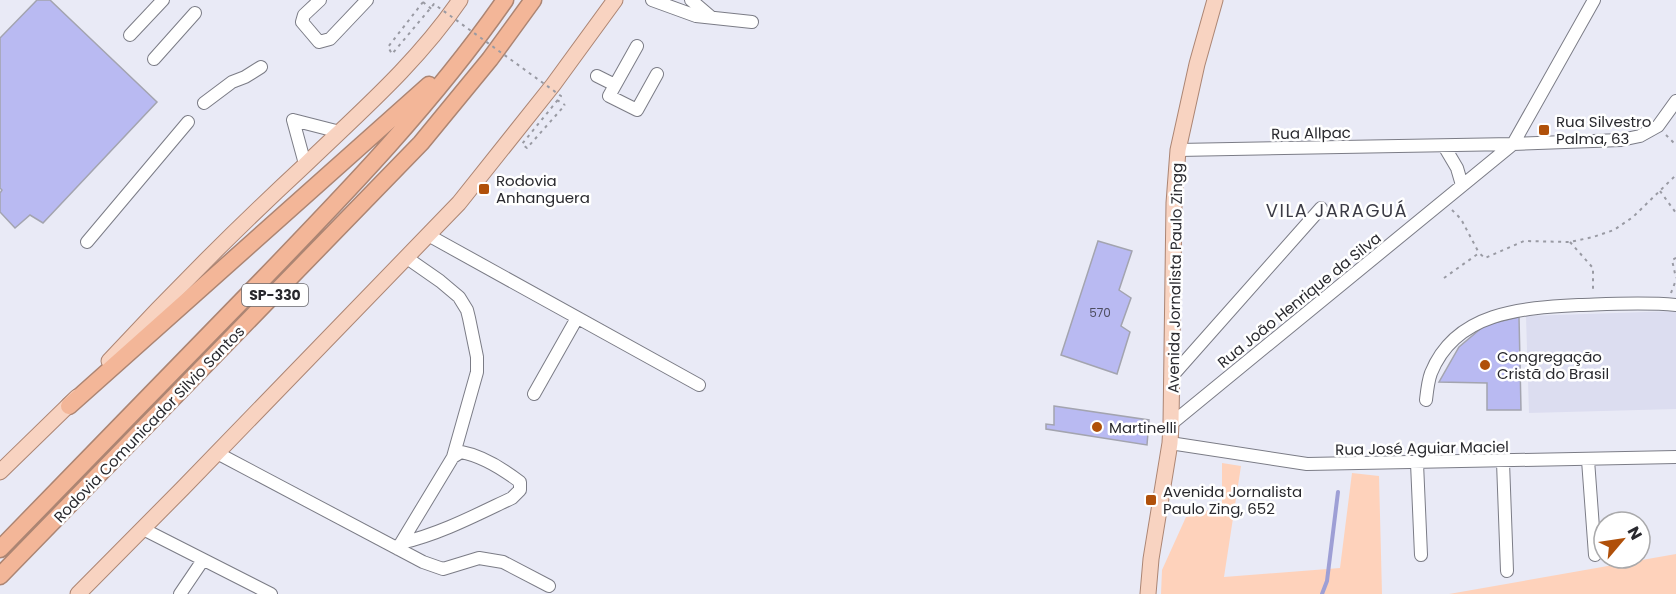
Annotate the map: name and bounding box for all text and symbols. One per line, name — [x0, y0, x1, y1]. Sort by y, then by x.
place label: Rua Silvestro Palma, 63 — [1556, 111, 1651, 149]
street label: Rua Allpac — [1271, 122, 1351, 144]
marker: Rua Silvestro Palma, 63 — [1537, 123, 1551, 137]
street label: Avenida Jornalista Paulo Zingg — [1162, 163, 1188, 393]
place label: Rodovia Anhanguera — [496, 170, 590, 208]
marker: Rodovia Anhanguera — [477, 182, 491, 196]
district label: VILA JARAGUÁ — [1266, 198, 1408, 223]
street label: Rua João Henrique da Silva — [1213, 227, 1385, 373]
road number: SP-330 — [242, 284, 308, 306]
house number: 570 — [1089, 304, 1111, 321]
street label: Rodovia Comunicador Silvio Santos — [49, 321, 249, 527]
place label: Congregação Cristã do Brasil — [1497, 346, 1609, 384]
marker: Congregação Cristã do Brasil — [1478, 358, 1492, 372]
place label: Martinelli — [1109, 417, 1177, 438]
marker: Martinelli — [1090, 420, 1104, 434]
street label: Rua José Aguiar Maciel — [1335, 436, 1509, 460]
place label: Avenida Jornalista Paulo Zing, 652 — [1163, 481, 1302, 519]
marker: Avenida Jornalista Paulo Zing, 652 — [1144, 493, 1158, 507]
north arrow — [1592, 510, 1652, 570]
text: N — [1622, 522, 1648, 544]

